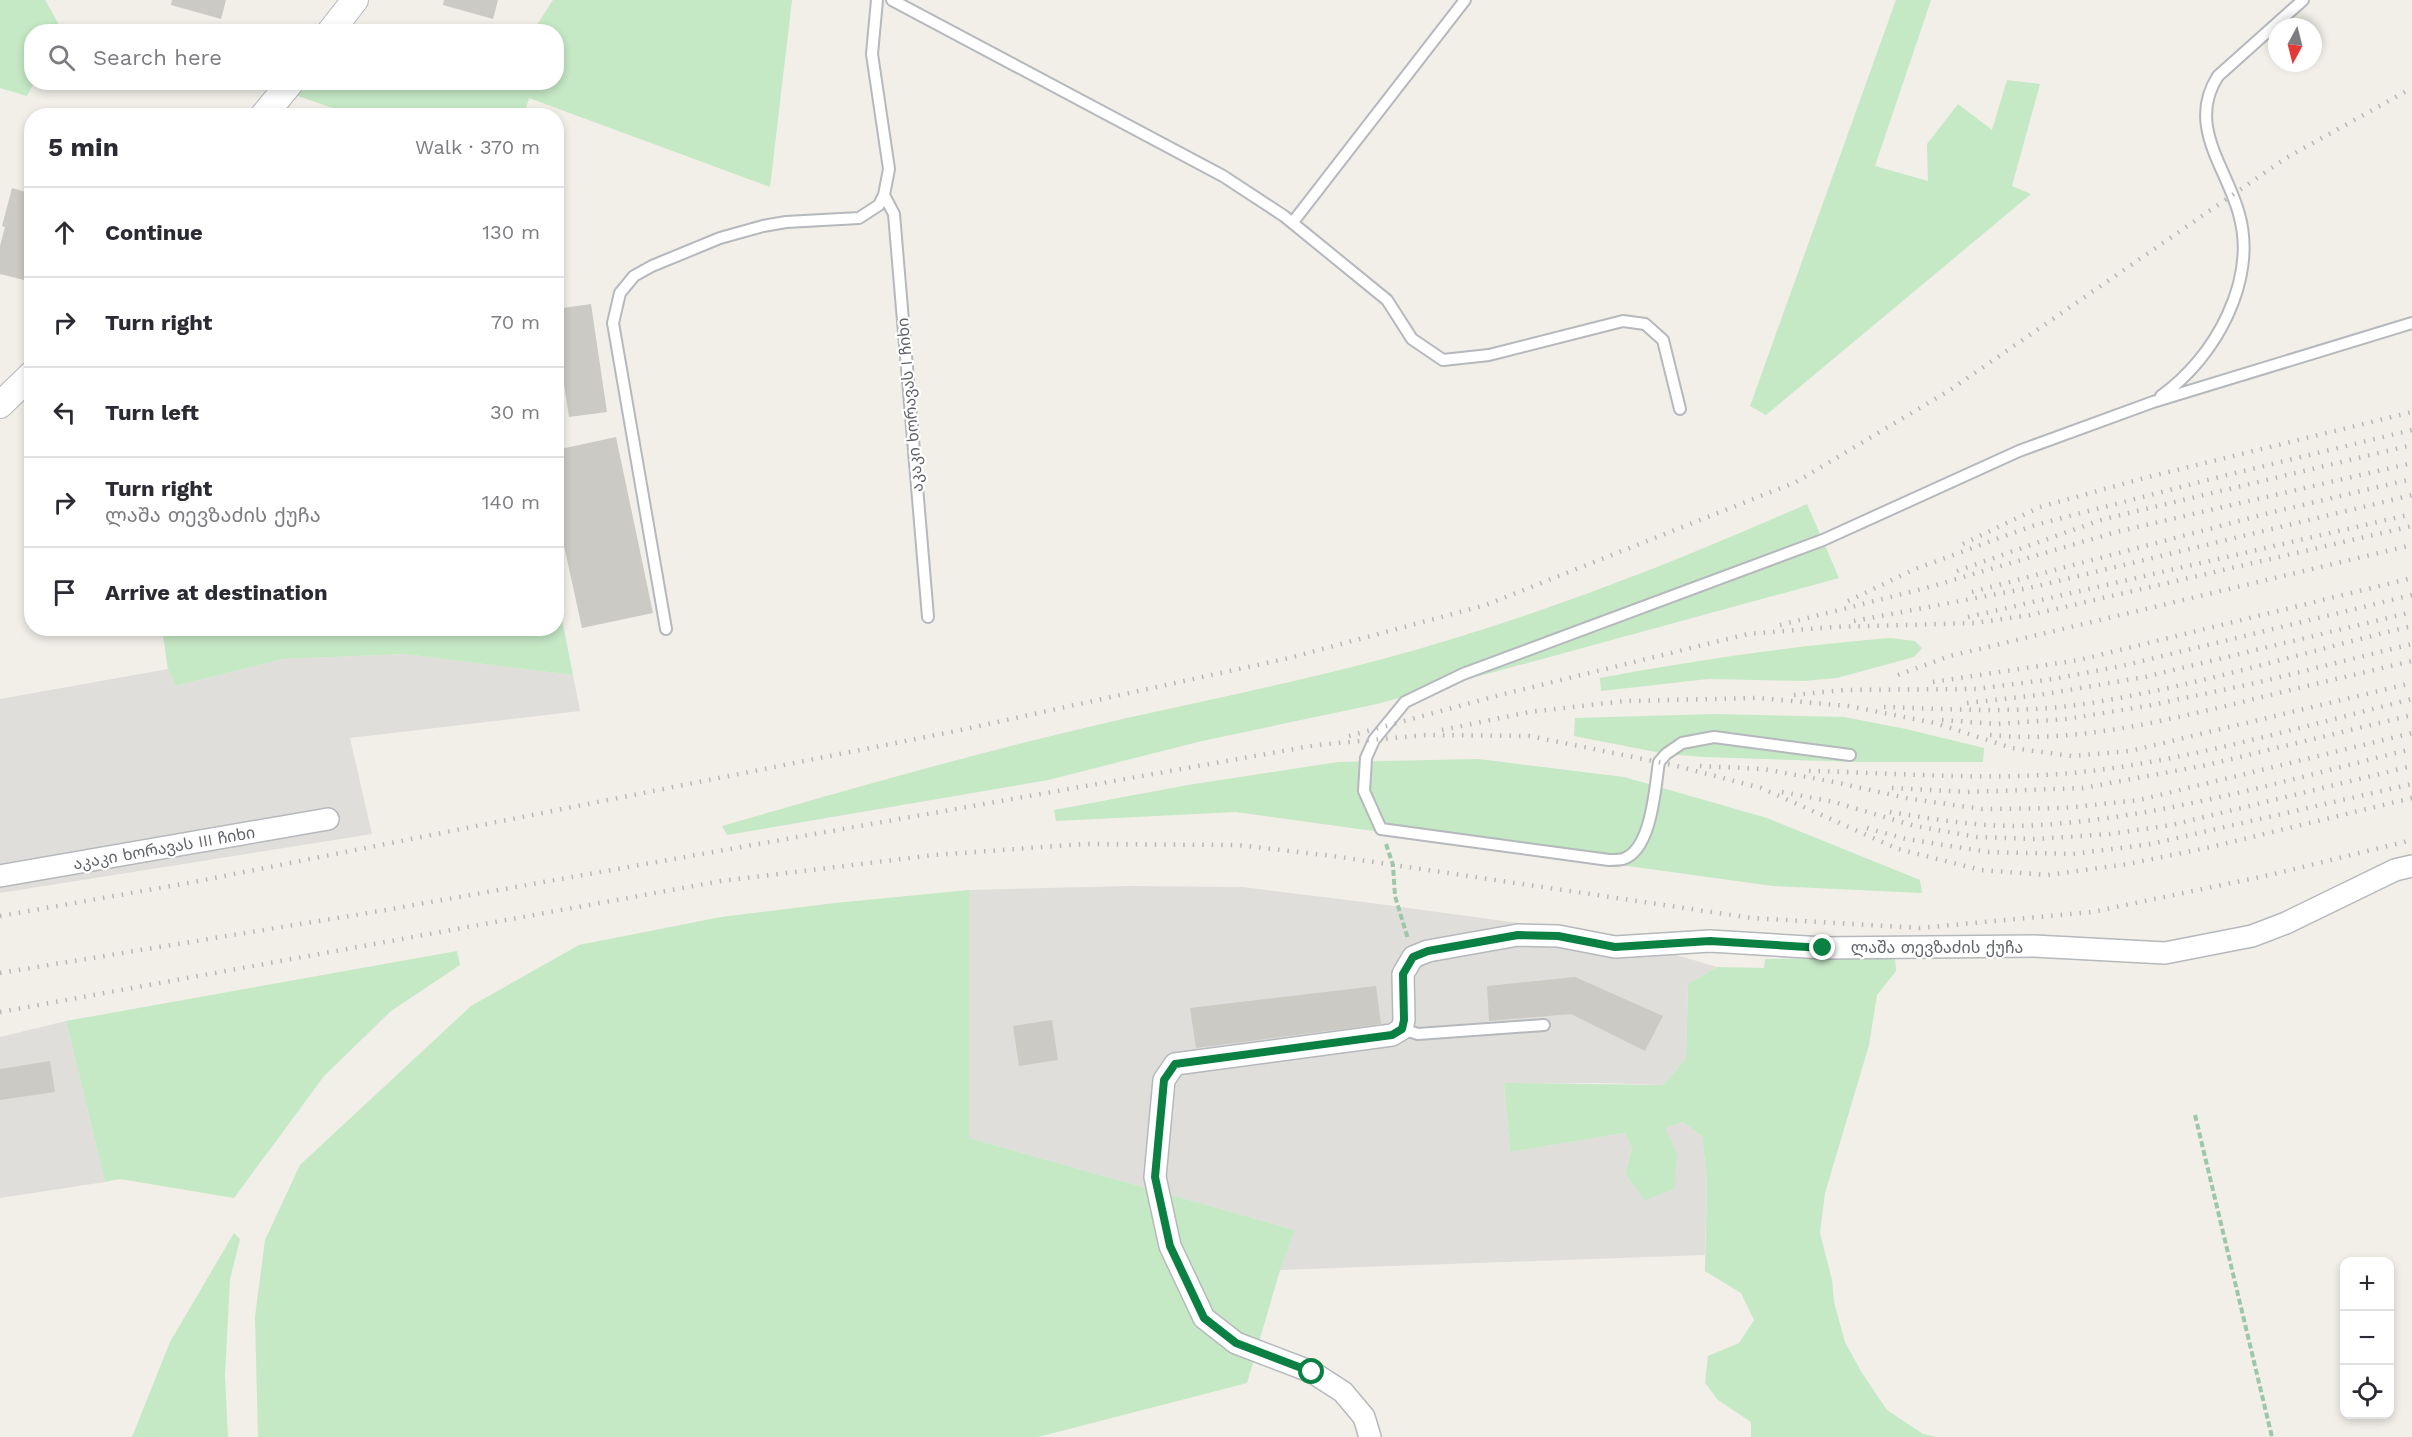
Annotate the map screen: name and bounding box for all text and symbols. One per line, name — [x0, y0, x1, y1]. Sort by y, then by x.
north arrow — [2268, 18, 2322, 72]
search box — [24, 24, 564, 90]
icon: search — [45, 41, 78, 74]
text: Search here — [93, 45, 222, 70]
text: 5 min — [48, 132, 119, 162]
text: Walk · 370 m — [415, 135, 540, 159]
icon: ahead — [48, 216, 81, 249]
text: Continue — [105, 220, 203, 245]
text: 130 m — [482, 220, 540, 244]
icon: right — [48, 306, 81, 339]
text: Turn right — [105, 310, 212, 335]
text: 70 m — [491, 310, 540, 334]
street label: აკაკი ხორავას I ჩიხი — [893, 317, 927, 493]
icon: left — [48, 396, 81, 429]
text: Turn left — [105, 400, 199, 425]
text: 30 m — [490, 400, 540, 424]
text: Turn right — [105, 476, 212, 501]
icon: right — [48, 486, 81, 519]
text: 140 m — [482, 490, 540, 514]
text: ლაშა თევზაძის ქუჩა — [105, 503, 321, 527]
icon: arrive — [48, 576, 81, 609]
text: Arrive at destination — [105, 580, 328, 605]
street label: აკაკი ხორავას III ჩიხი — [72, 823, 256, 873]
route end — [1809, 934, 1835, 960]
street label: ლაშა თევზაძის ქუჩა — [1851, 938, 2023, 958]
map controls — [2340, 1257, 2394, 1419]
button: + — [2340, 1257, 2394, 1311]
button: − — [2340, 1311, 2394, 1365]
route start — [1298, 1358, 1324, 1384]
button: locate — [2340, 1365, 2394, 1419]

